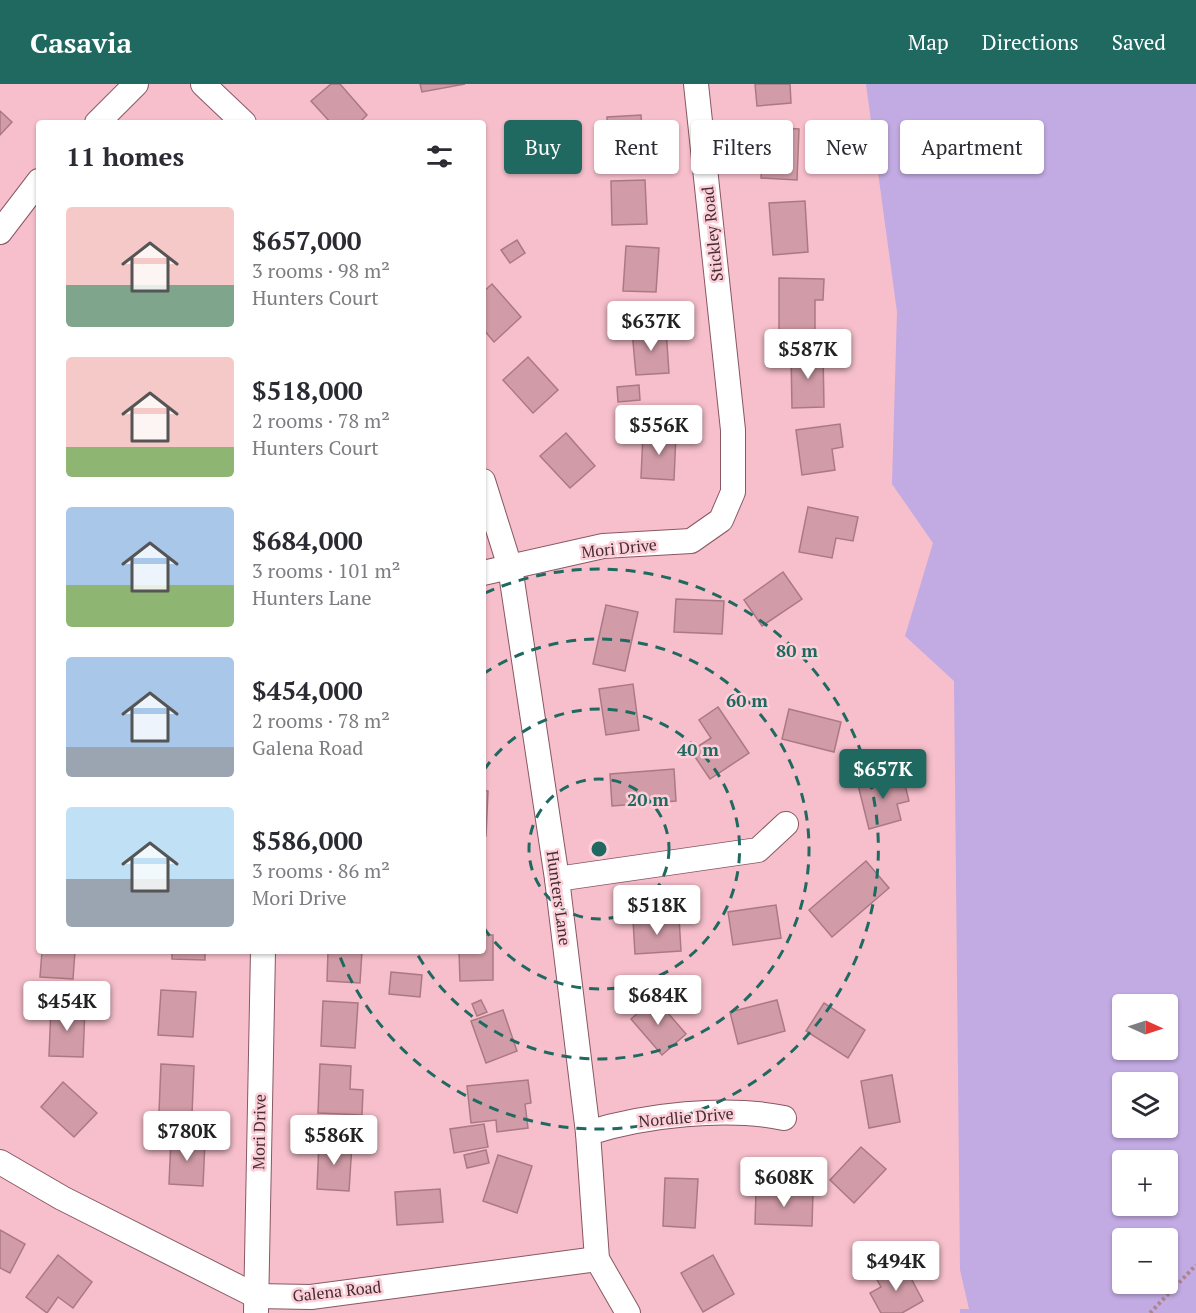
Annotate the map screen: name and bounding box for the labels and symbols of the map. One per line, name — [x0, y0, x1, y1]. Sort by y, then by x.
street label: Stickley Road — [696, 185, 728, 283]
pin: $637K — [609, 301, 693, 352]
pin: $587K — [766, 329, 850, 380]
pin: $556K — [617, 405, 701, 456]
street label: Mori Drive — [580, 533, 658, 563]
text: 80 m — [776, 638, 818, 662]
text: 60 m — [726, 688, 768, 712]
text: 40 m — [677, 737, 719, 761]
pin: $657K — [841, 749, 925, 800]
text: 20 m — [627, 787, 669, 811]
centre of rings — [589, 839, 609, 859]
street label: Hunters Lane — [541, 849, 577, 947]
pin: $518K — [615, 885, 699, 936]
pin: $684K — [616, 975, 700, 1026]
pin: $454K — [25, 981, 109, 1032]
north arrow — [1112, 994, 1178, 1060]
street label: Mori Drive — [247, 1094, 271, 1170]
street label: Nordlie Drive — [638, 1102, 734, 1132]
pin: $780K — [145, 1111, 229, 1162]
pin: $586K — [292, 1115, 376, 1166]
pin: $608K — [742, 1157, 826, 1208]
pin: $494K — [854, 1241, 938, 1292]
street label: Galena Road — [292, 1275, 383, 1307]

